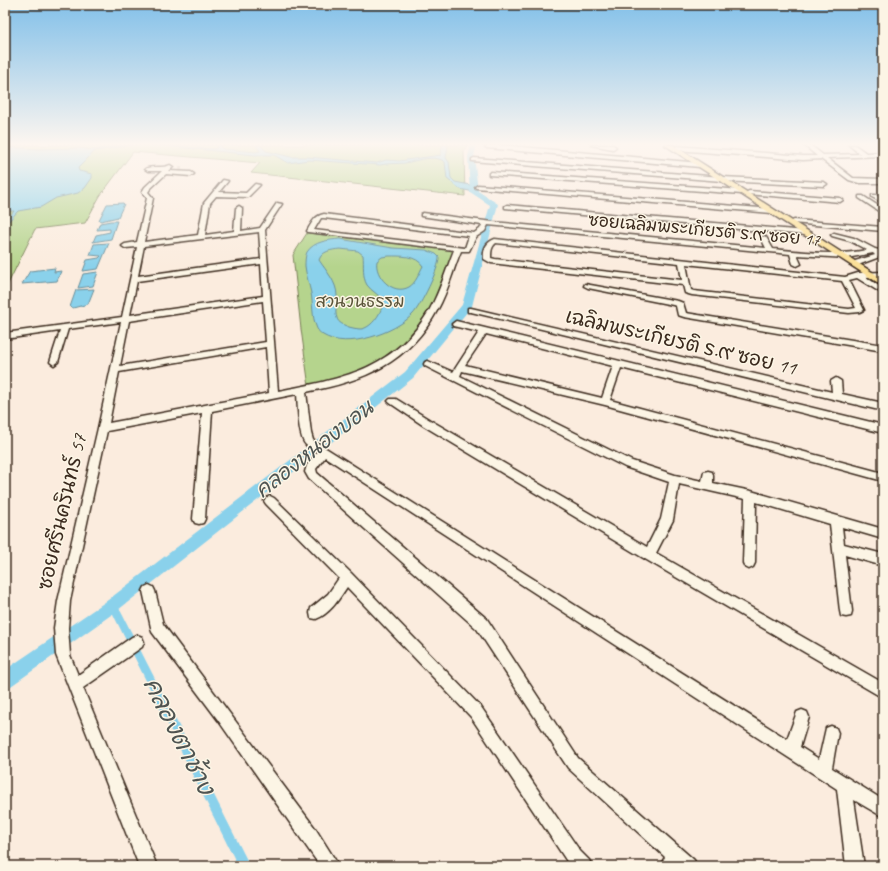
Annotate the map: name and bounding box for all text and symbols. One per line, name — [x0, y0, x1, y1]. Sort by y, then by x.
street label: ซอยเฉลิมพระเกียรติ ร.๙ ซอย 17 — [587, 209, 822, 251]
park label: สวนวนธรรม — [315, 291, 405, 312]
street label: เฉลิมพระเกียรติ ร.๙ ซอย 11 — [563, 303, 800, 381]
water label: คลองหนองบอน — [250, 393, 380, 503]
street label: ซอยศรีนครินทร์ 57 — [31, 431, 92, 592]
water label: คลองตาช้าง — [136, 672, 223, 803]

